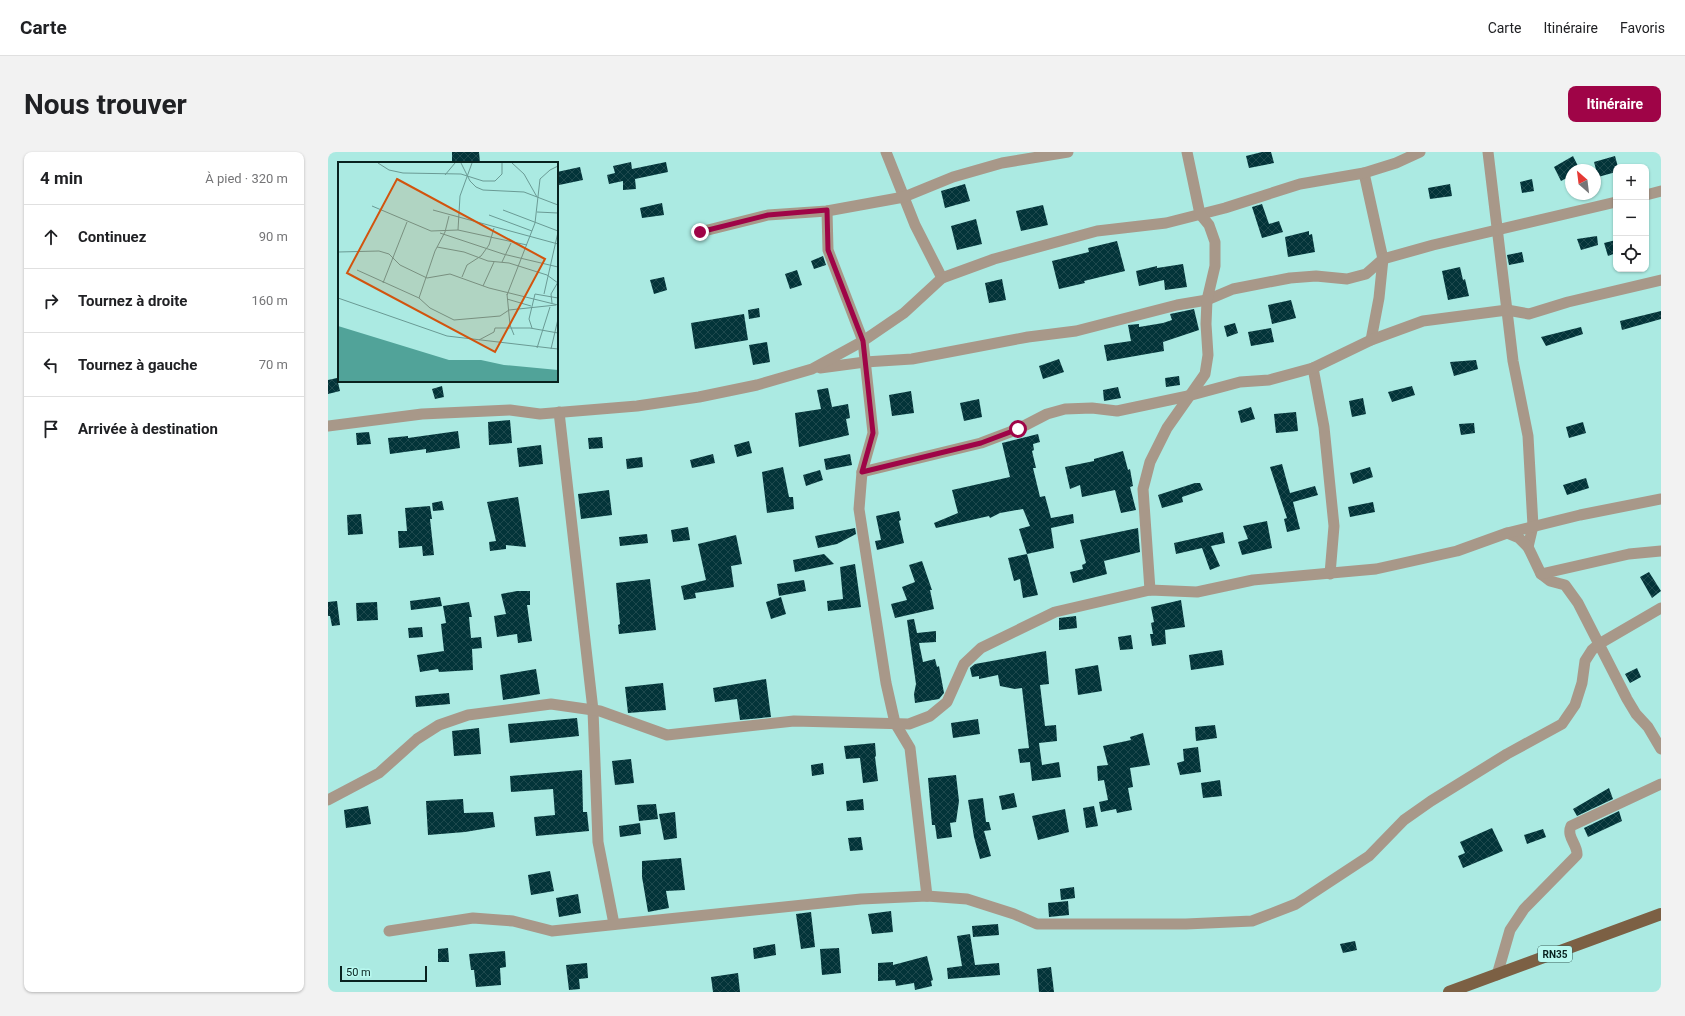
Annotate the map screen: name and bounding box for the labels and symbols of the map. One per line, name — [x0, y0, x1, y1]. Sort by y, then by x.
inset map — [338, 162, 558, 382]
north arrow — [1565, 164, 1601, 200]
route end — [691, 223, 709, 241]
route start — [1009, 420, 1027, 438]
road number: RN35 — [1538, 946, 1572, 962]
scale bar — [340, 964, 427, 983]

